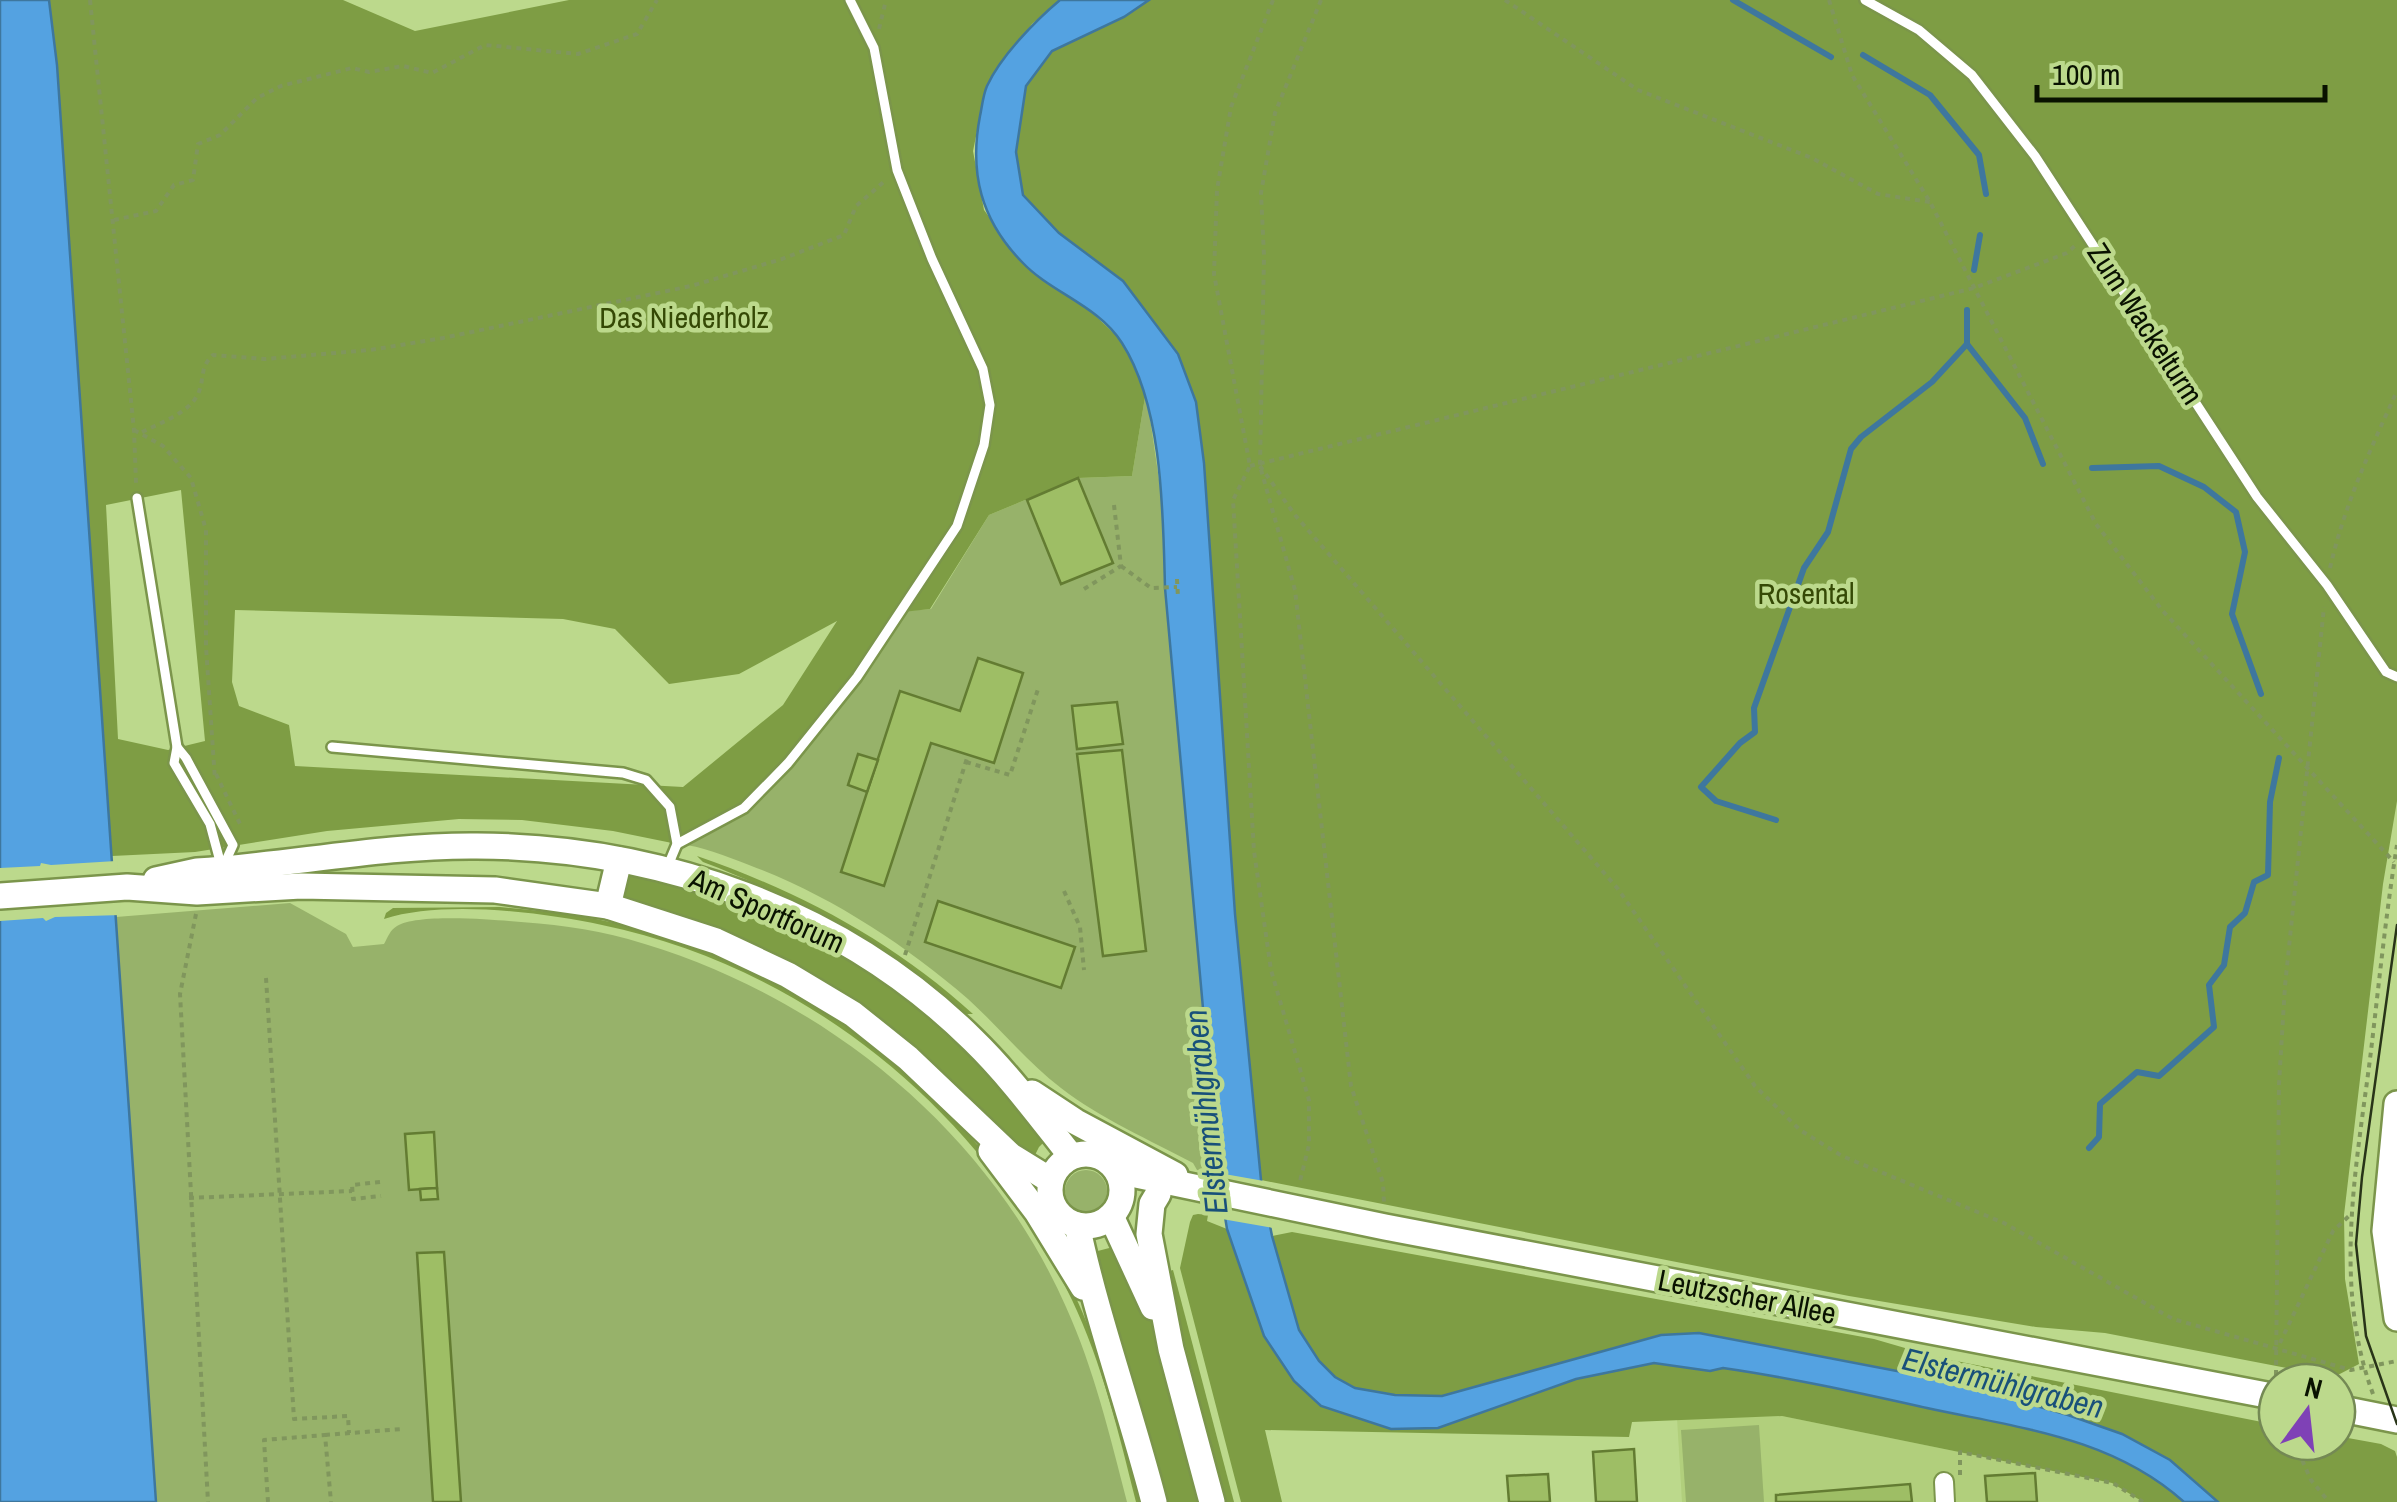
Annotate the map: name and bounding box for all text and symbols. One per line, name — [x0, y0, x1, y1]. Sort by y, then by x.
scale bar — [2037, 40, 2324, 102]
text: 100 m — [2052, 54, 2120, 94]
street label: Zum Wackelturm — [2079, 235, 2213, 412]
park label: Das Niederholz — [599, 297, 769, 337]
park label: Rosental — [1757, 573, 1855, 613]
street label: Am Sportforum — [683, 858, 851, 962]
water label: Elstermühlgraben — [1173, 1008, 1238, 1217]
street label: Leutzscher Allee — [1655, 1259, 1840, 1333]
water label: Elstermühlgraben — [1898, 1337, 2108, 1428]
north arrow — [2257, 1362, 2357, 1462]
text: N — [2301, 1367, 2326, 1408]

